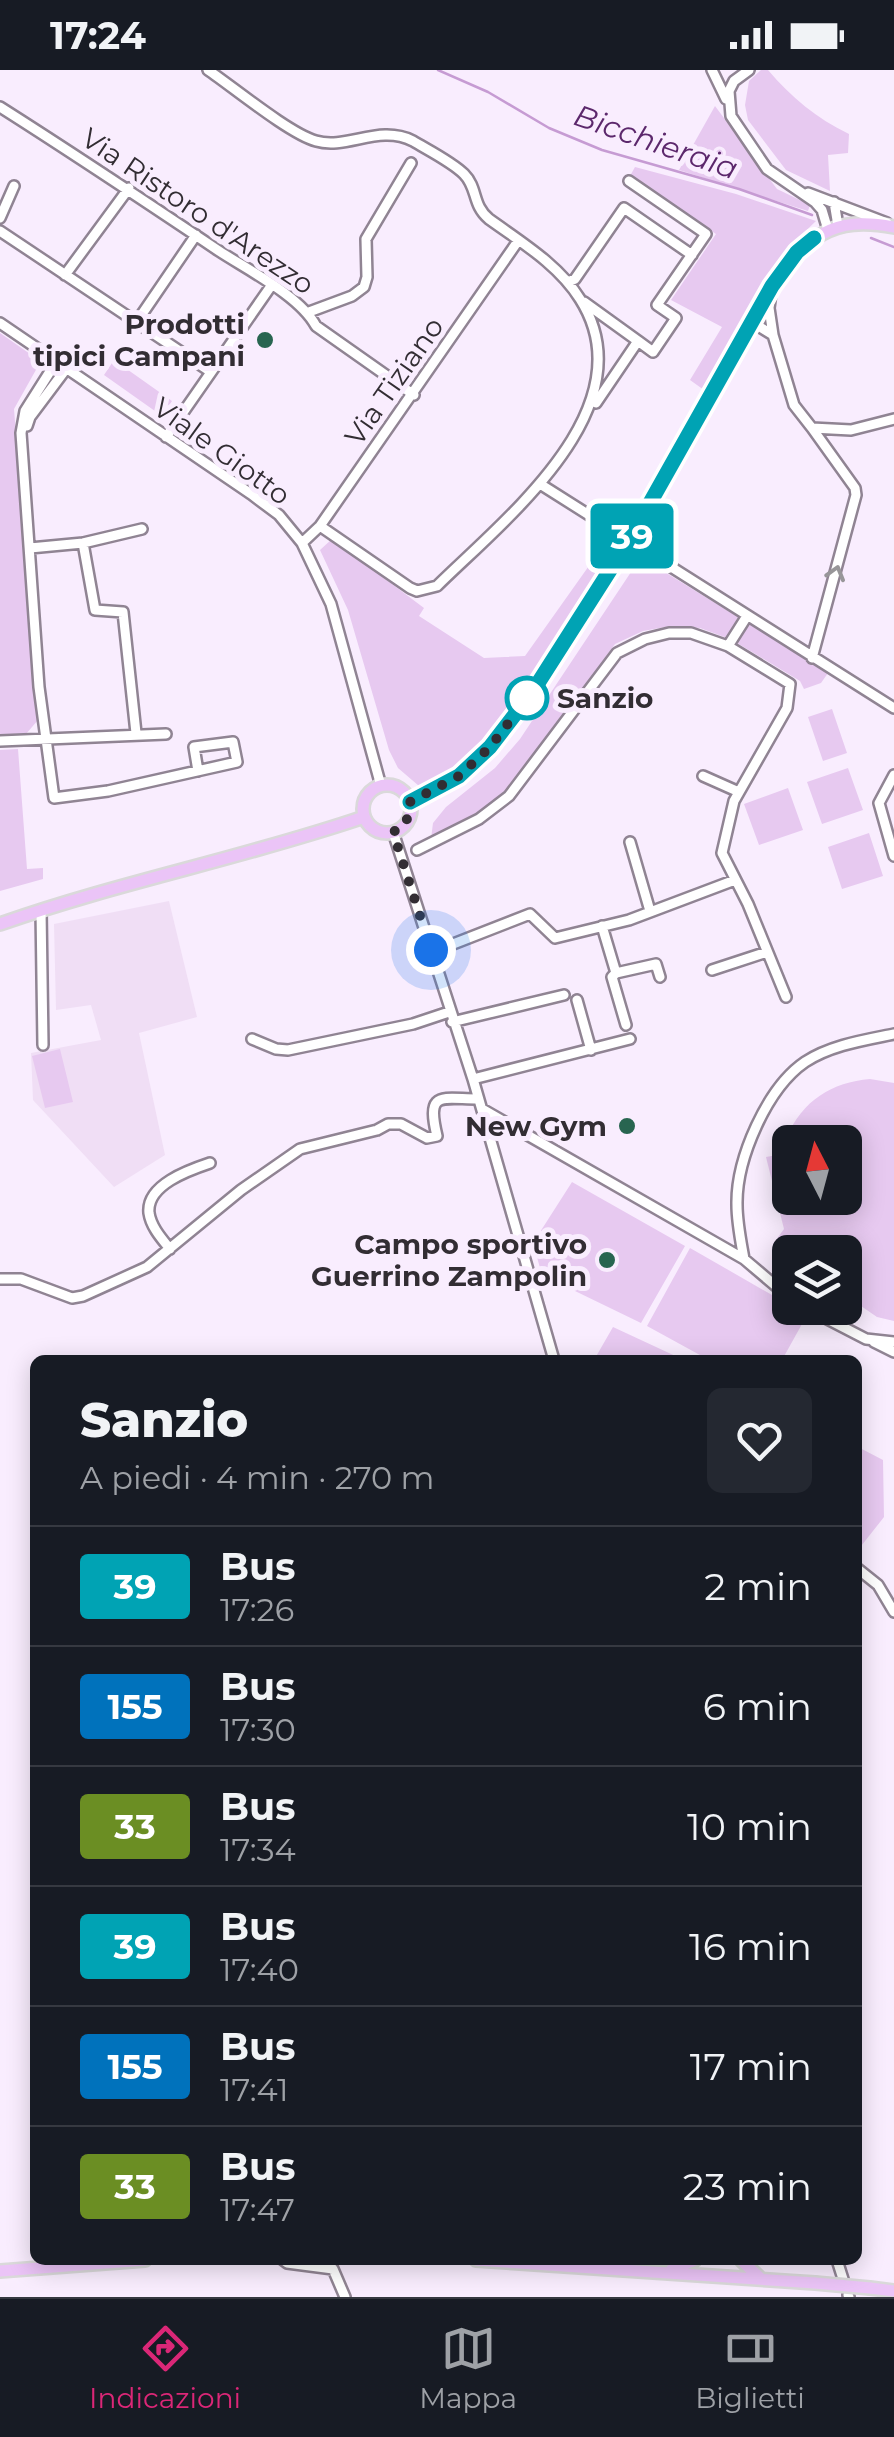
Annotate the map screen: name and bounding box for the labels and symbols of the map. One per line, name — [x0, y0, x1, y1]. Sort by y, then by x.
water label: Bicchieraia — [569, 97, 743, 187]
street label: Via Ristoro d'Arezzo — [75, 121, 321, 301]
place label: Prodotti tipici Campani — [33, 307, 245, 373]
street label: Via Tiziano — [337, 310, 451, 452]
marker: Prodotti tipici Campani — [254, 329, 276, 351]
street label: Viale Giotto — [147, 390, 297, 512]
line badge: 39 — [587, 504, 677, 568]
one-way arrow — [824, 565, 845, 582]
marker: Sanzio — [506, 677, 548, 719]
place label: Sanzio — [557, 681, 653, 715]
your location — [406, 925, 456, 975]
place label: New Gym — [465, 1109, 607, 1143]
marker: New Gym — [616, 1115, 638, 1137]
north arrow — [772, 1125, 862, 1215]
place label: Campo sportivo Guerrino Zampolin — [311, 1227, 587, 1293]
marker: Campo sportivo Guerrino Zampolin — [596, 1249, 618, 1271]

